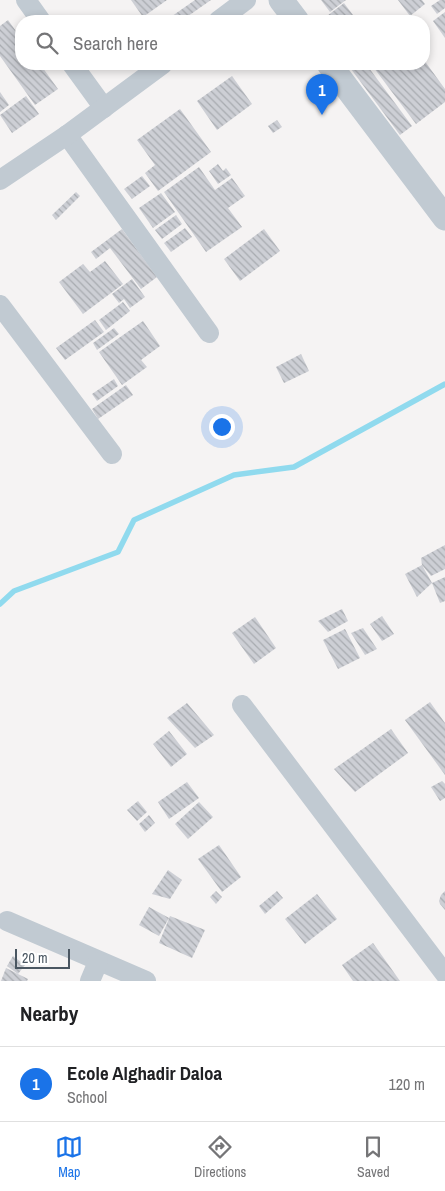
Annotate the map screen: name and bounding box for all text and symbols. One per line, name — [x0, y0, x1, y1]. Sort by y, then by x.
search box — [15, 15, 430, 70]
icon: search — [33, 29, 61, 57]
text: Search here — [73, 30, 158, 56]
pin: 1 — [306, 74, 338, 115]
your location — [209, 414, 235, 440]
scale bar — [15, 946, 70, 969]
text: 20 m — [22, 949, 48, 967]
text: Nearby — [20, 999, 78, 1028]
text: Ecole Alghadir Daloa — [67, 1060, 222, 1086]
text: 1 — [32, 1073, 40, 1095]
text: 120 m — [389, 1073, 425, 1095]
text: School — [67, 1086, 107, 1108]
tab: Map — [55, 1133, 83, 1181]
tab: Directions — [194, 1133, 246, 1181]
tab: Saved — [357, 1133, 390, 1181]

